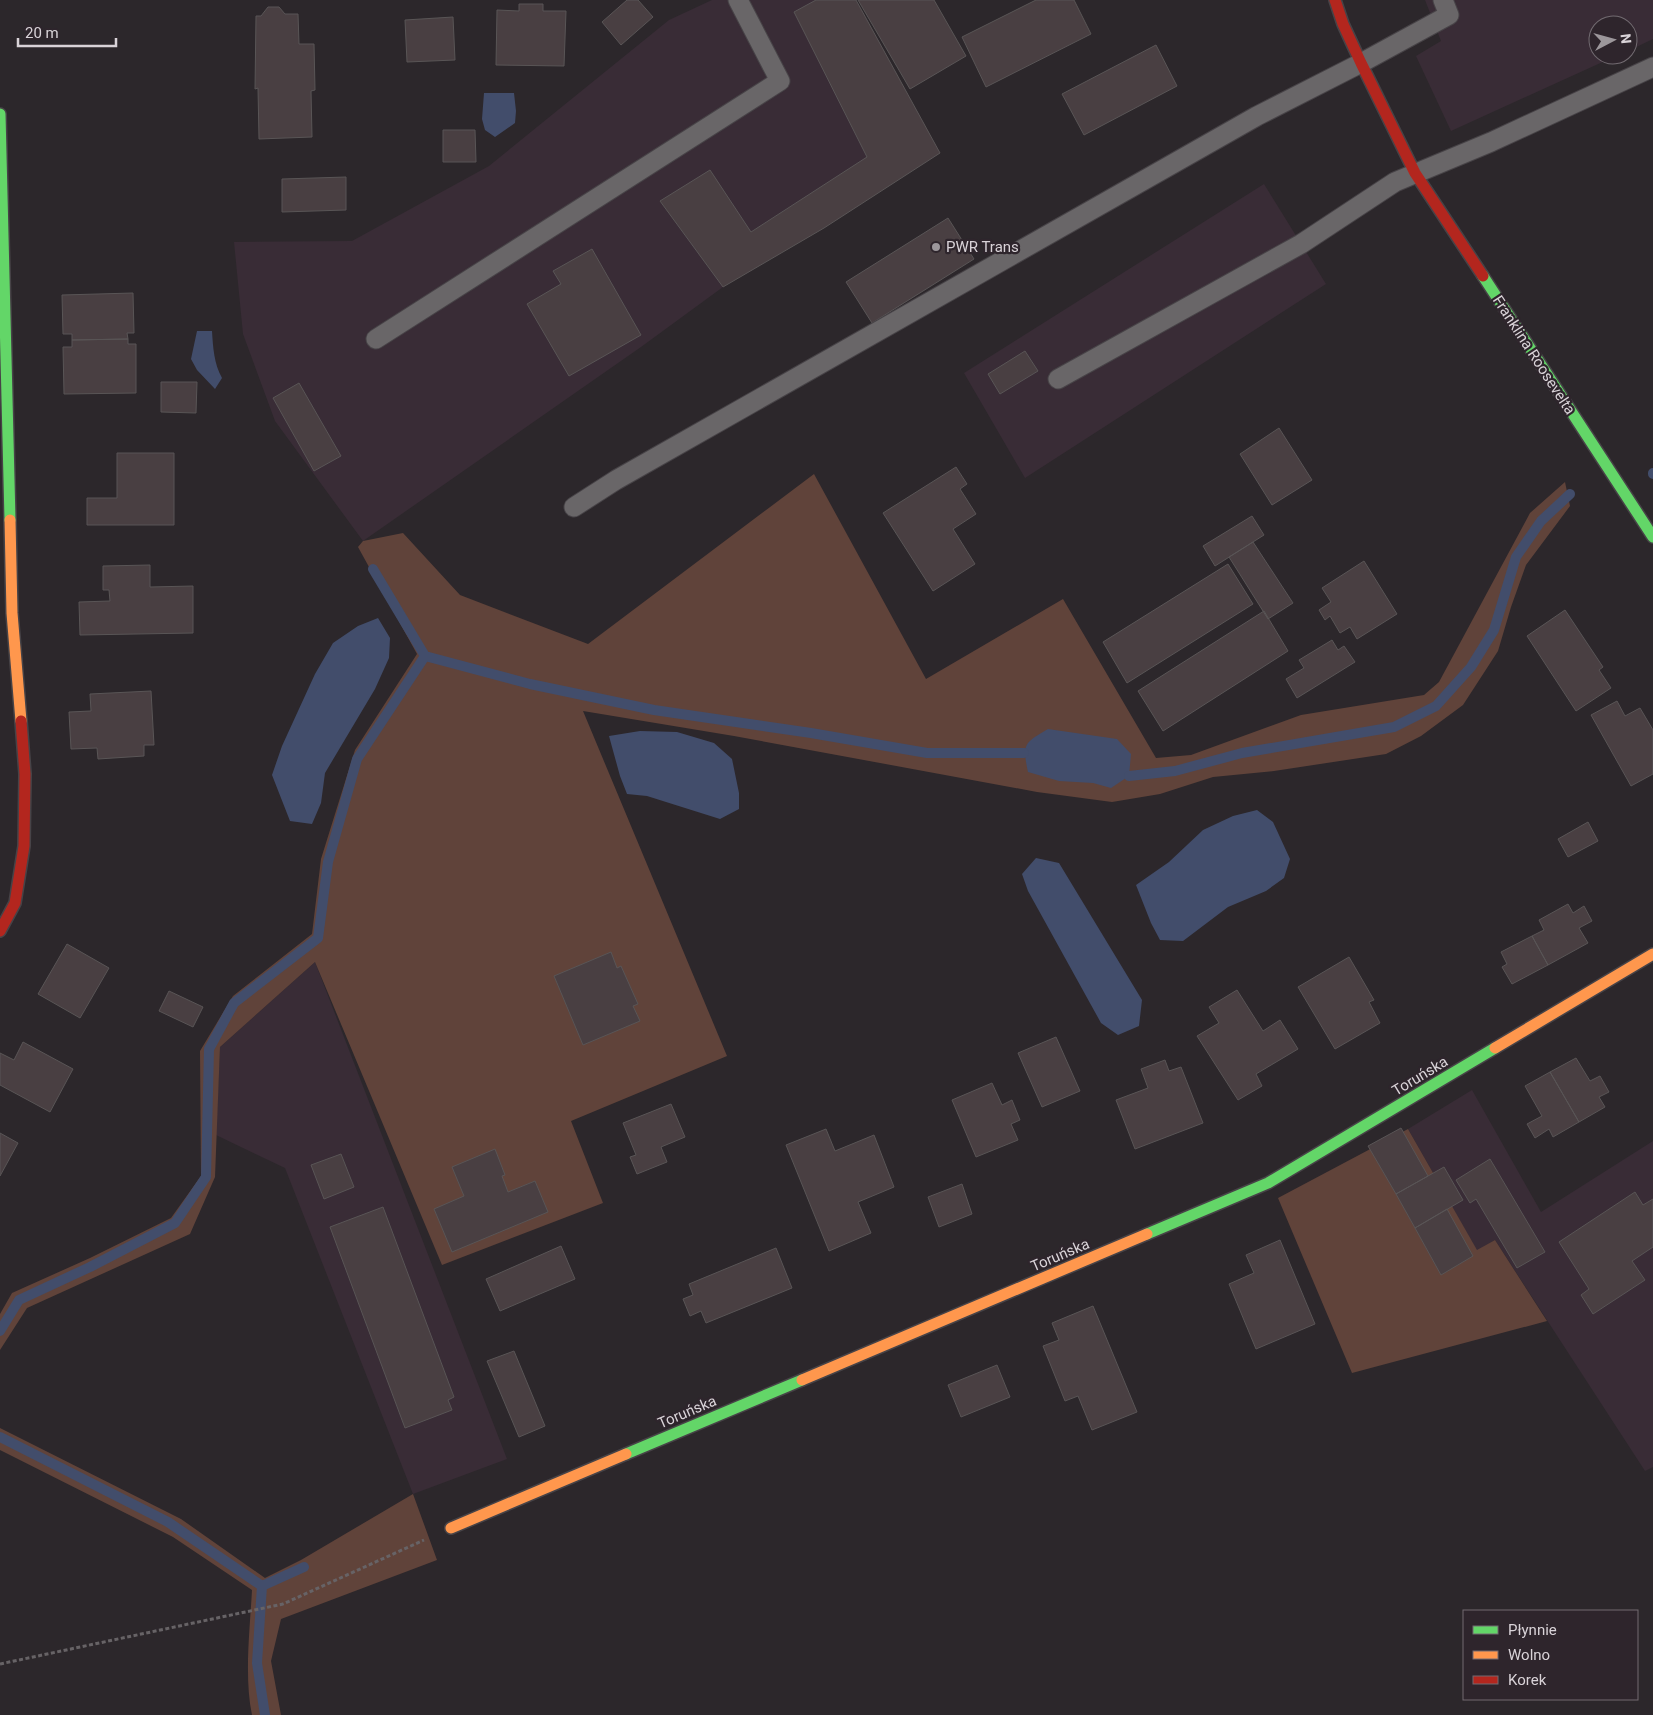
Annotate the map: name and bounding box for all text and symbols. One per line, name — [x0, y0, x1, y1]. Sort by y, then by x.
scale bar — [18, 15, 115, 47]
north arrow — [1588, 15, 1638, 65]
text: 20 m — [25, 24, 59, 42]
text: N — [1617, 33, 1634, 44]
place label: PWR Trans — [946, 238, 1019, 256]
marker: PWR Trans — [930, 241, 942, 253]
street label: Franklina Roosevelta — [1489, 292, 1579, 418]
street label: Toruńska — [1389, 1052, 1451, 1100]
street label: Toruńska — [1028, 1235, 1092, 1275]
street label: Toruńska — [655, 1392, 719, 1432]
legend — [1463, 1610, 1638, 1700]
text: Płynnie — [1508, 1621, 1557, 1639]
text: Wolno — [1508, 1646, 1550, 1664]
text: Korek — [1508, 1671, 1547, 1689]

